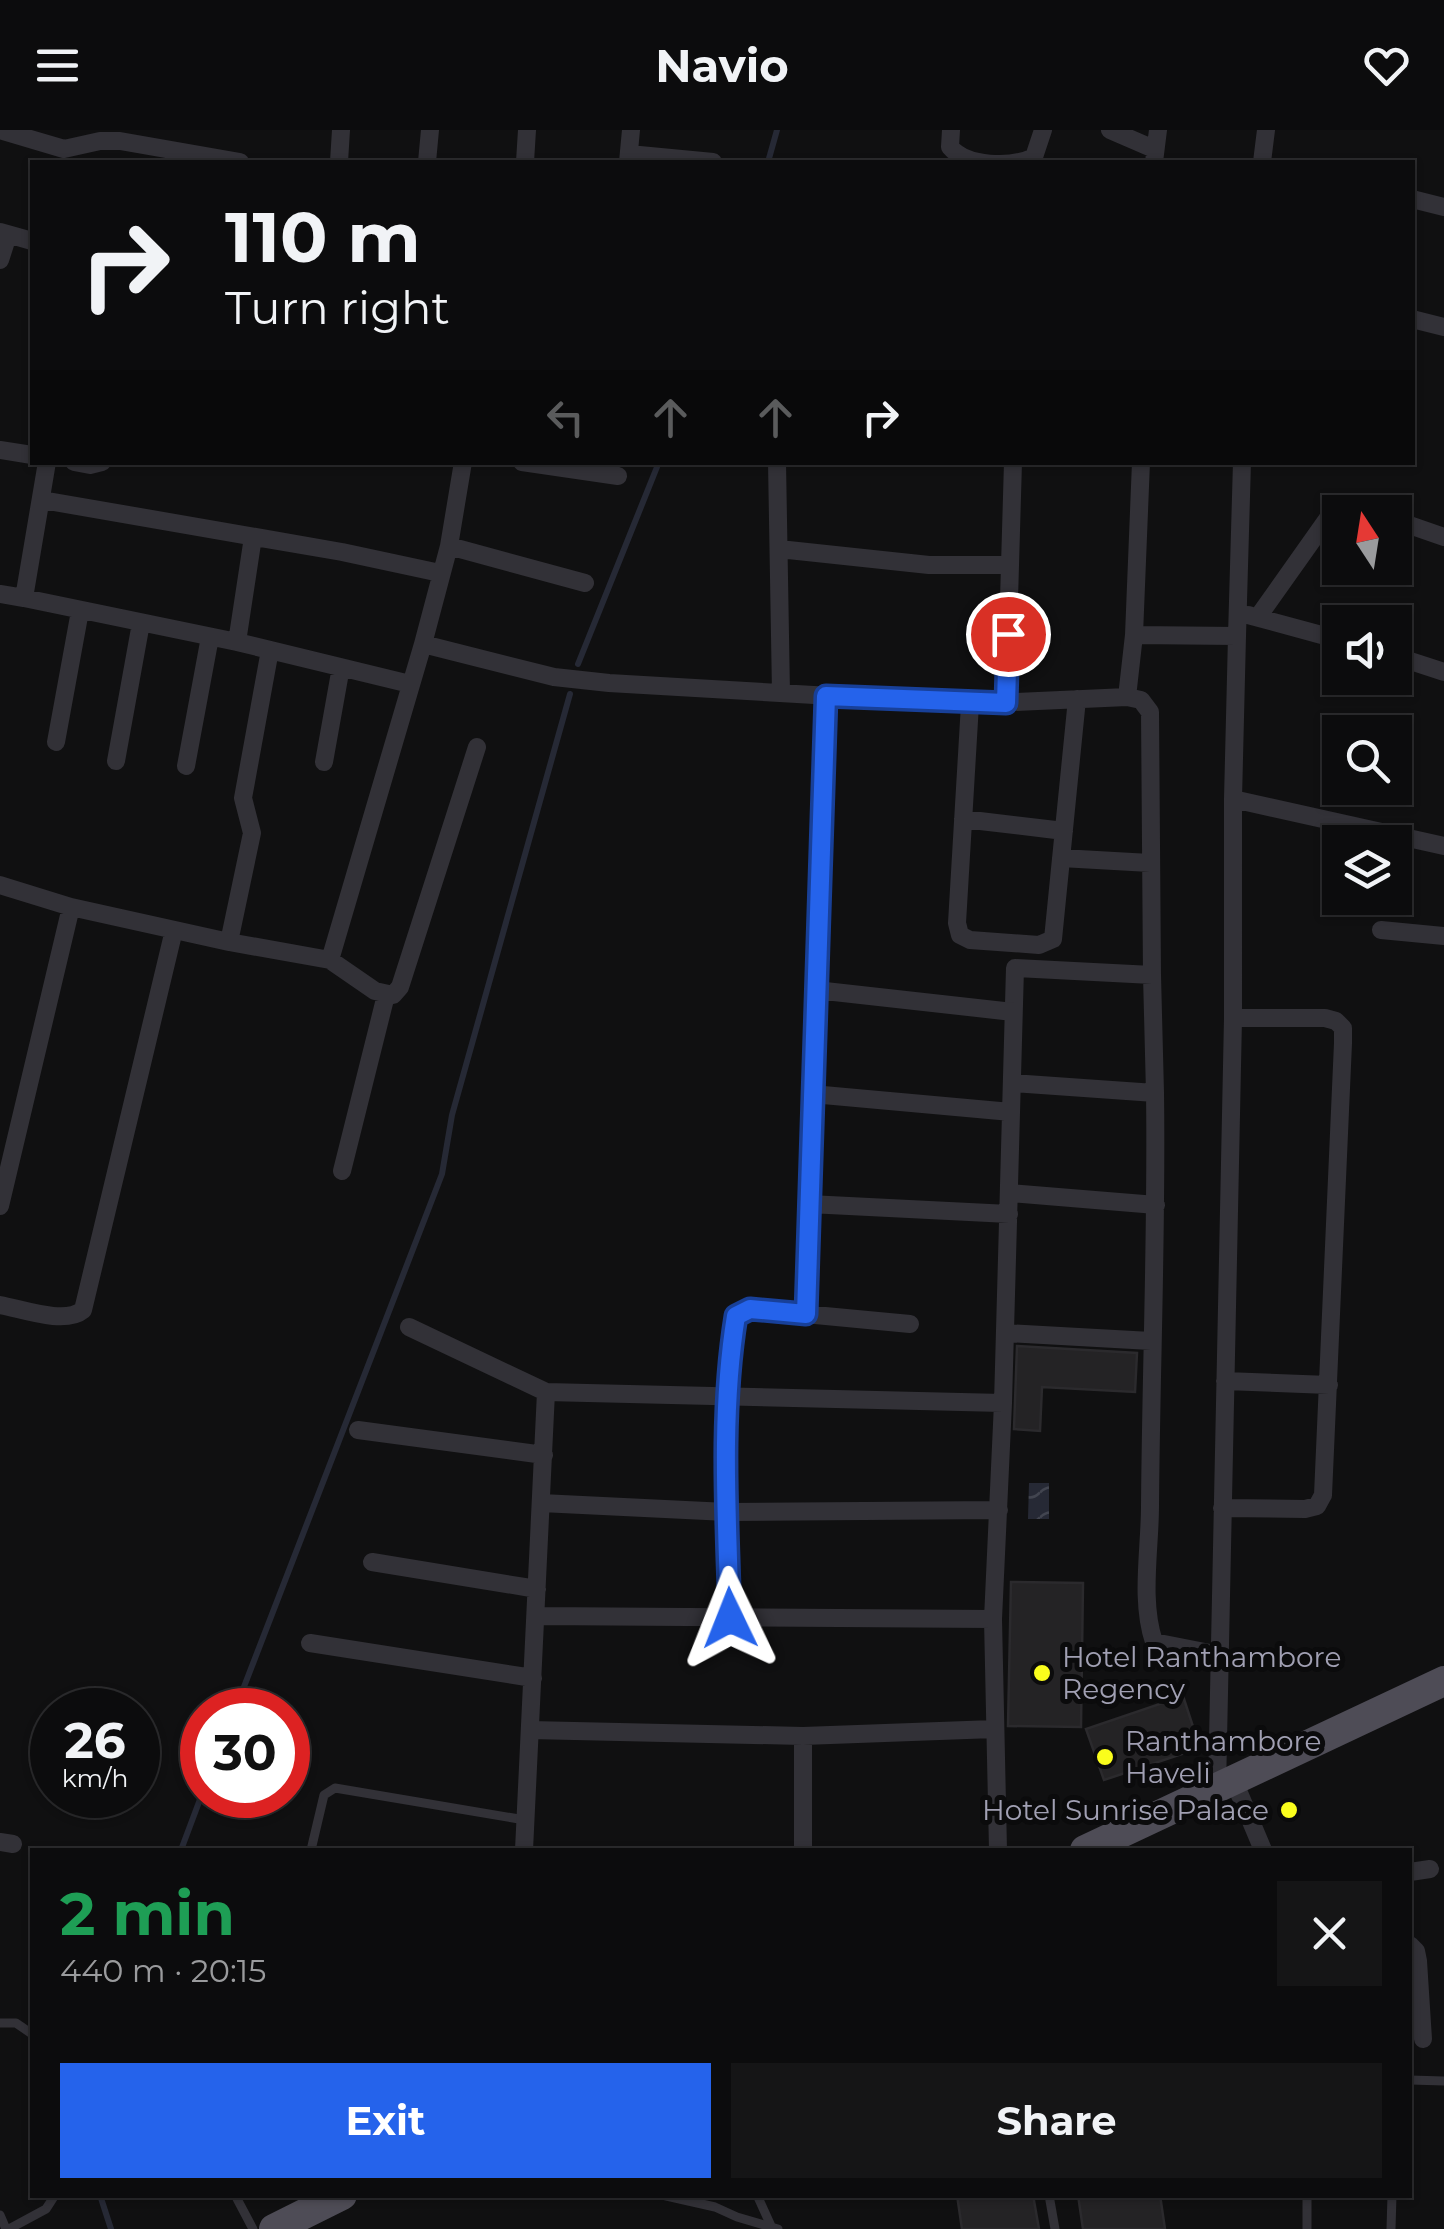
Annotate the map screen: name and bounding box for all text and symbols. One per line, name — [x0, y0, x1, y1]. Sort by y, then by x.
icon: menu — [30, 38, 85, 93]
text: Navio — [655, 38, 789, 93]
icon: heart — [1359, 38, 1414, 93]
text: 110 m — [225, 194, 421, 280]
icon: right — [60, 200, 190, 330]
text: Turn right — [225, 280, 450, 335]
icon: left — [538, 390, 593, 445]
icon: ahead — [643, 390, 698, 445]
icon: ahead — [748, 390, 803, 445]
icon: right — [853, 390, 908, 445]
north arrow — [1322, 495, 1412, 585]
map controls — [1322, 495, 1412, 915]
pin — [966, 592, 1051, 677]
button: sound — [1322, 605, 1412, 695]
icon: arrive — [981, 607, 1036, 662]
button: search — [1322, 715, 1412, 805]
button: layers — [1322, 825, 1412, 915]
position arrow — [678, 1566, 782, 1670]
place label: Hotel Ranthambore Regency — [1062, 1640, 1341, 1706]
marker: Hotel Ranthambore Regency — [1031, 1662, 1053, 1684]
speed limit sign: 30 — [180, 1688, 310, 1818]
text: 26 — [64, 1710, 126, 1771]
place label: Ranthambore Haveli — [1125, 1724, 1321, 1790]
marker: Ranthambore Haveli — [1094, 1746, 1116, 1768]
text: km/h — [62, 1763, 128, 1793]
place label: Hotel Sunrise Palace — [982, 1793, 1269, 1827]
marker: Hotel Sunrise Palace — [1278, 1799, 1300, 1821]
text: 2 min — [60, 1877, 235, 1950]
button: close — [1277, 1881, 1382, 1986]
text: 440 m · 20:15 — [60, 1951, 266, 1990]
button: Exit — [60, 2063, 711, 2178]
button: Share — [731, 2063, 1382, 2178]

